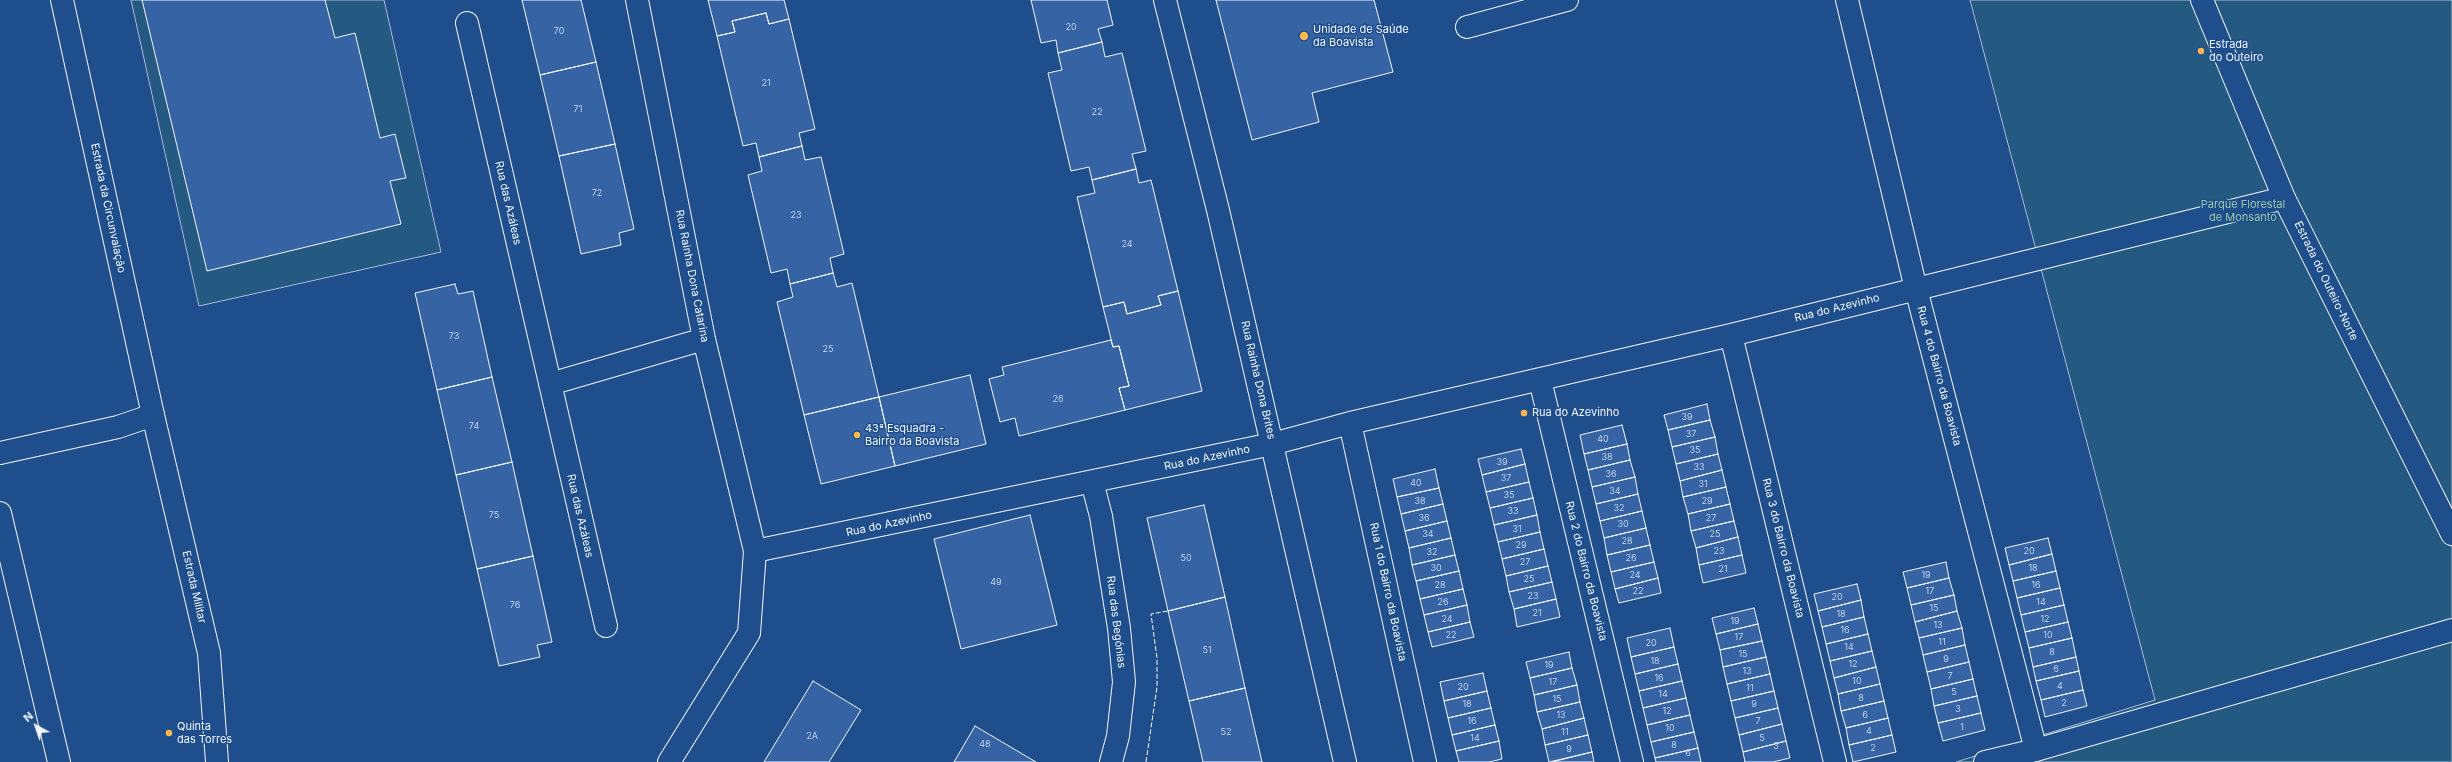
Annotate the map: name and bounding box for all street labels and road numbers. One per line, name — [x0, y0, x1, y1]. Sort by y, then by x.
street label: Estrada da Circunvalação — [88, 142, 128, 274]
street label: Rua das Azáleas — [492, 160, 524, 246]
street label: Rua Rainha Dona Catarina — [673, 208, 711, 344]
street label: Estrada do Outeiro-Norte — [2291, 219, 2361, 343]
street label: Rua do Azevinho — [1793, 291, 1881, 325]
street label: Rua 4 do Bairro da Boavista — [1914, 305, 1964, 447]
street label: Rua Rainha Dona Brites — [1238, 319, 1278, 441]
street label: Rua do Azevinho — [1163, 442, 1251, 474]
street label: Rua das Azáleas — [564, 473, 596, 559]
street label: Rua 3 do Bairro da Boavista — [1759, 477, 1807, 619]
street label: Rua 2 do Bairro da Boavista — [1562, 500, 1610, 642]
street label: Rua do Azevinho — [845, 508, 933, 540]
street label: Rua 1 do Bairro da Boavista — [1367, 522, 1409, 662]
street label: Estrada Militar — [179, 549, 209, 625]
street label: Rua das Begónias — [1104, 575, 1128, 669]

